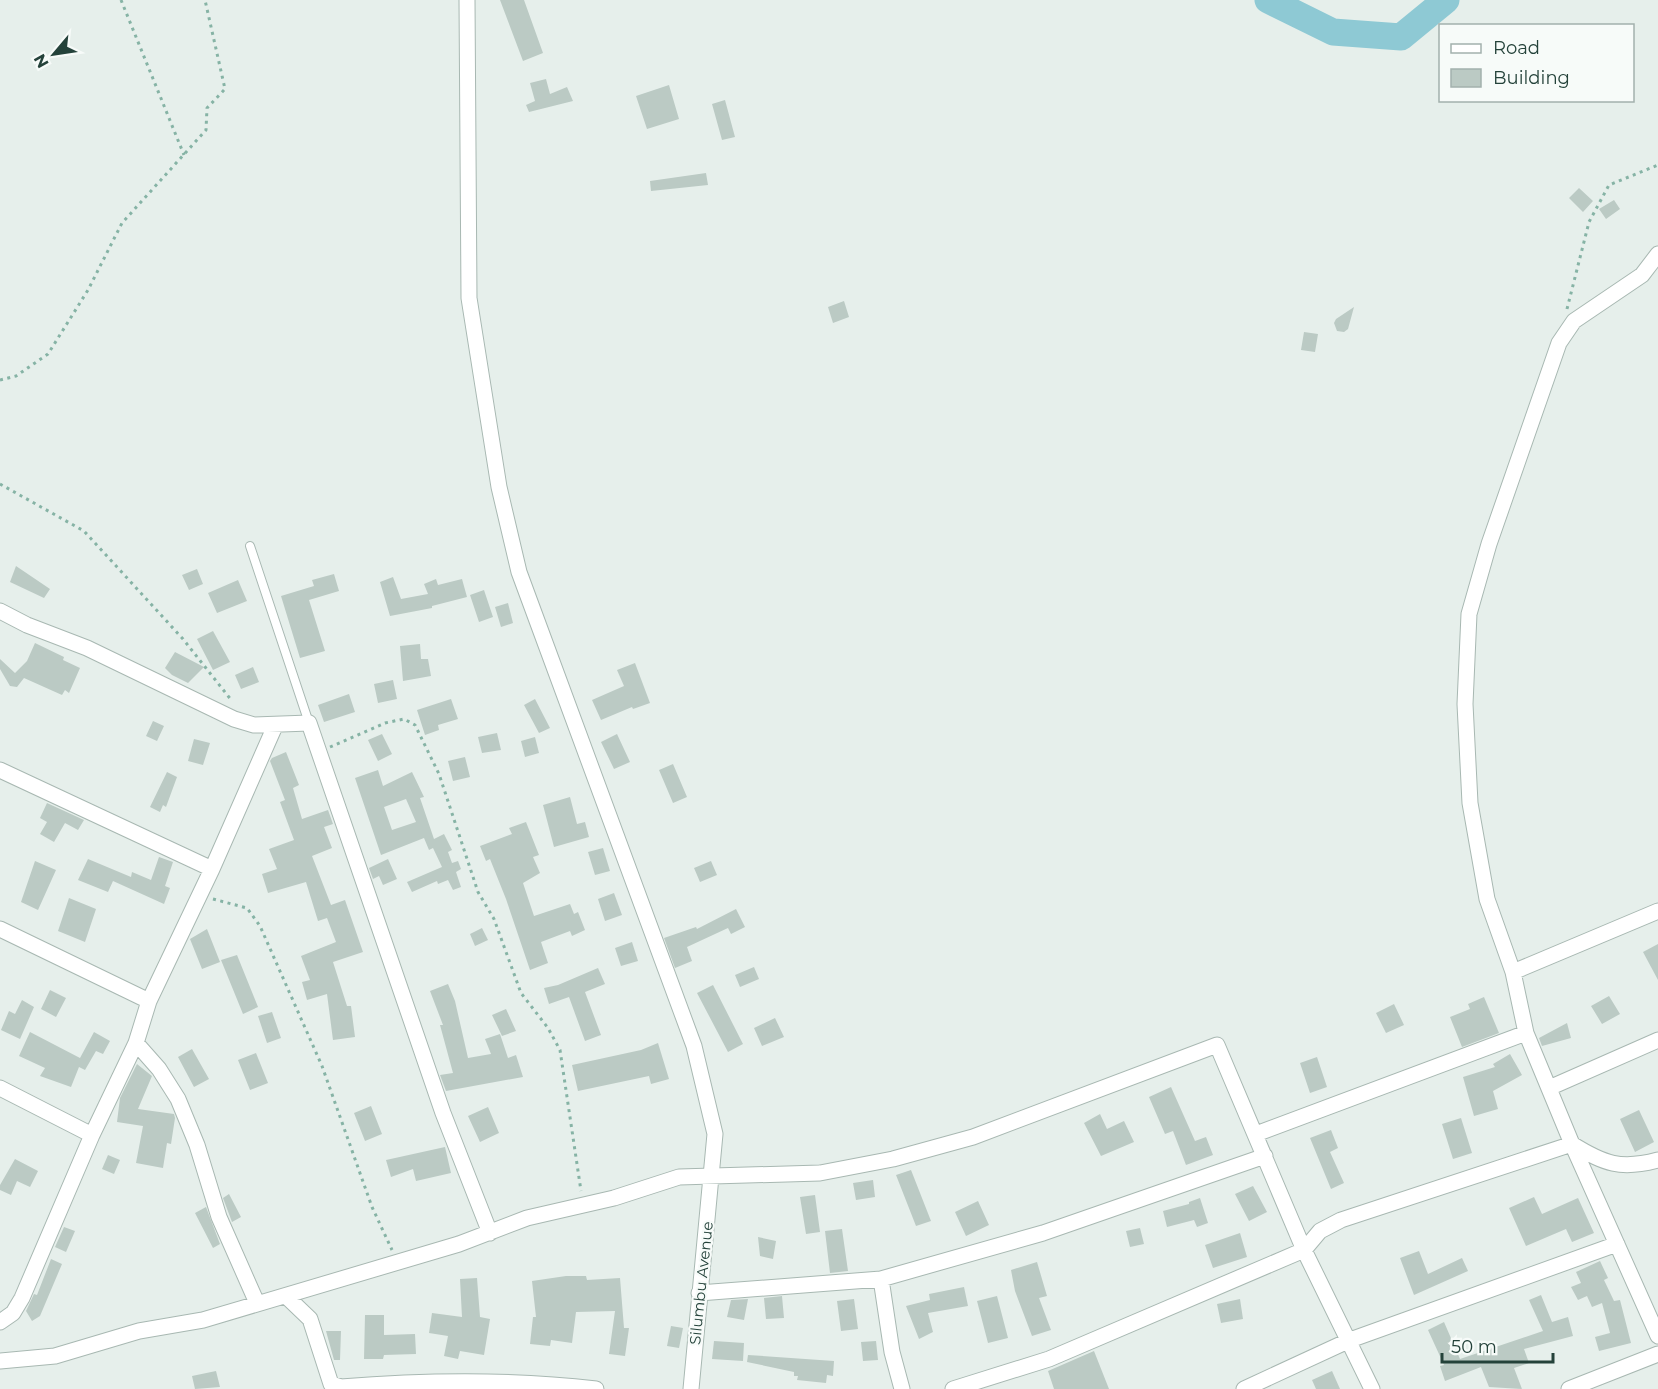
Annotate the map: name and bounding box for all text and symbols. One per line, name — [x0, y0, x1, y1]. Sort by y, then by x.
north arrow — [24, 24, 84, 84]
legend — [1439, 24, 1634, 102]
text: Road — [1493, 37, 1540, 59]
text: N — [30, 51, 53, 71]
text: Building — [1493, 67, 1570, 89]
street label: Silumbu Avenue — [685, 1220, 717, 1346]
scale bar — [1442, 1326, 1553, 1364]
text: 50 m — [1451, 1336, 1497, 1358]

